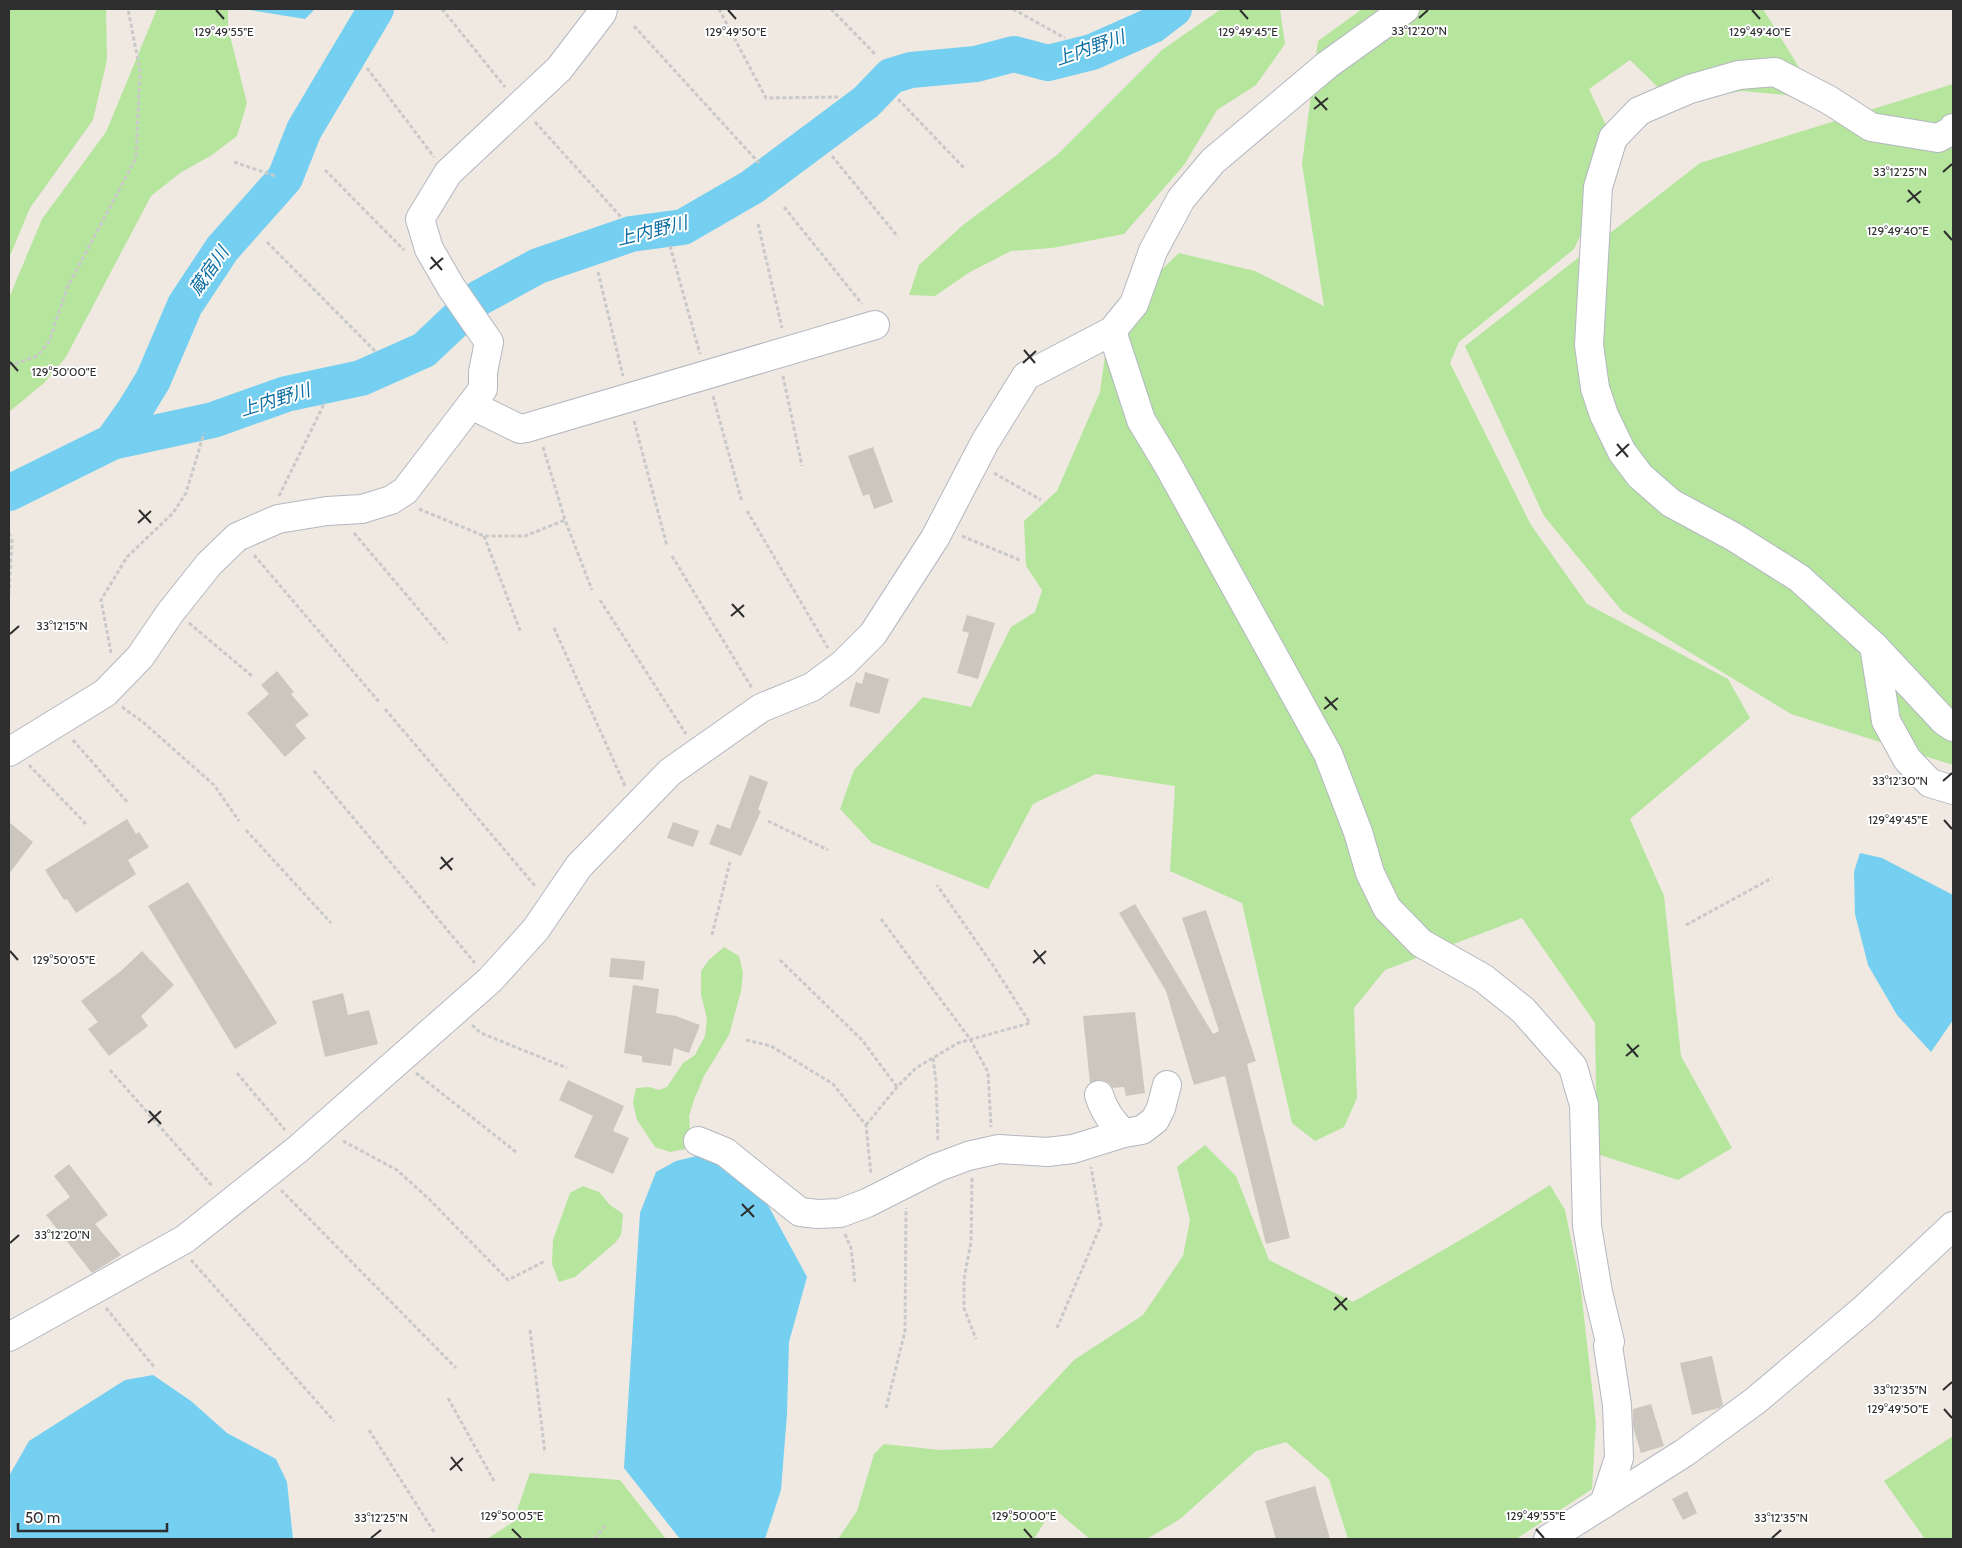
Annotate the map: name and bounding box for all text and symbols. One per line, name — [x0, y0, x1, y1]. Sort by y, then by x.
text: 33°12'20"N — [1391, 23, 1447, 38]
text: 129°49'55"E — [194, 24, 254, 39]
text: 129°49'50"E — [705, 24, 767, 39]
text: 129°49'45"E — [1218, 24, 1278, 39]
text: 129°49'40"E — [1729, 24, 1791, 39]
water label: 上内野川 — [1052, 25, 1130, 70]
text: 33°12'25"N — [1873, 164, 1927, 179]
water label: 上内野川 — [614, 211, 692, 250]
text: 129°49'40"E — [1867, 223, 1929, 238]
water label: 蔵宿川 — [185, 241, 235, 299]
text: 129°50'00"E — [32, 364, 97, 379]
water label: 上内野川 — [237, 378, 315, 421]
text: 33°12'15"N — [36, 618, 88, 633]
text: 33°12'30"N — [1872, 773, 1928, 788]
text: 129°49'45"E — [1868, 812, 1928, 827]
text: 129°50'05"E — [33, 952, 96, 967]
text: 33°12'20"N — [34, 1227, 90, 1242]
text: 33°12'35"N — [1873, 1382, 1927, 1397]
text: 129°49'50"E — [1867, 1401, 1929, 1416]
scale bar — [18, 1500, 166, 1532]
text: 129°50'05"E — [481, 1508, 544, 1523]
text: 129°50'00"E — [992, 1508, 1057, 1523]
text: 129°49'55"E — [1506, 1508, 1566, 1523]
text: 50 m — [25, 1509, 60, 1527]
text: 33°12'25"N — [354, 1510, 408, 1525]
text: 33°12'35"N — [1754, 1510, 1808, 1525]

